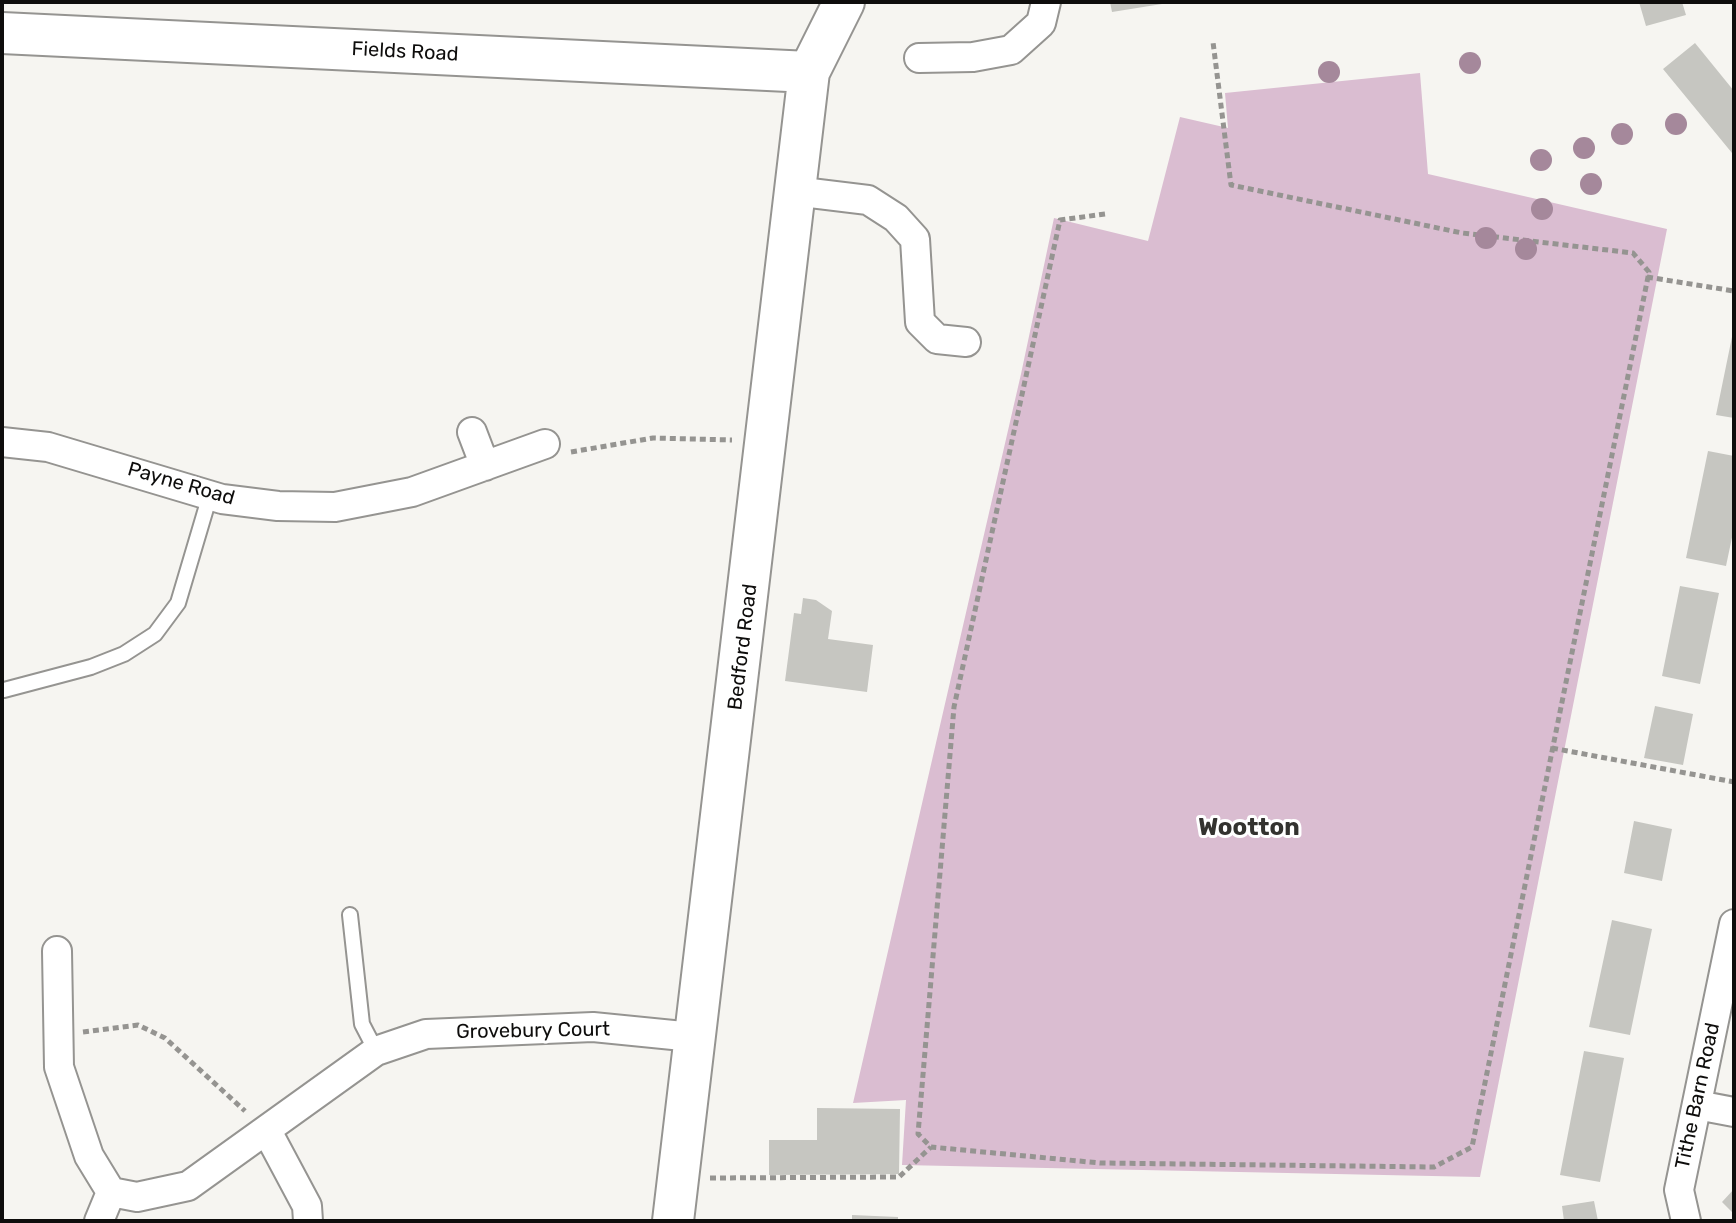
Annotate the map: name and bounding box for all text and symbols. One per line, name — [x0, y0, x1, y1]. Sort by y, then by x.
street label: Fields Road — [351, 37, 459, 67]
street label: Payne Road — [125, 457, 237, 511]
street label: Bedford Road — [723, 582, 763, 712]
district label: Wootton — [1198, 814, 1300, 842]
street label: Grovebury Court — [456, 1018, 610, 1044]
street label: Tithe Barn Road — [1671, 1021, 1725, 1171]

